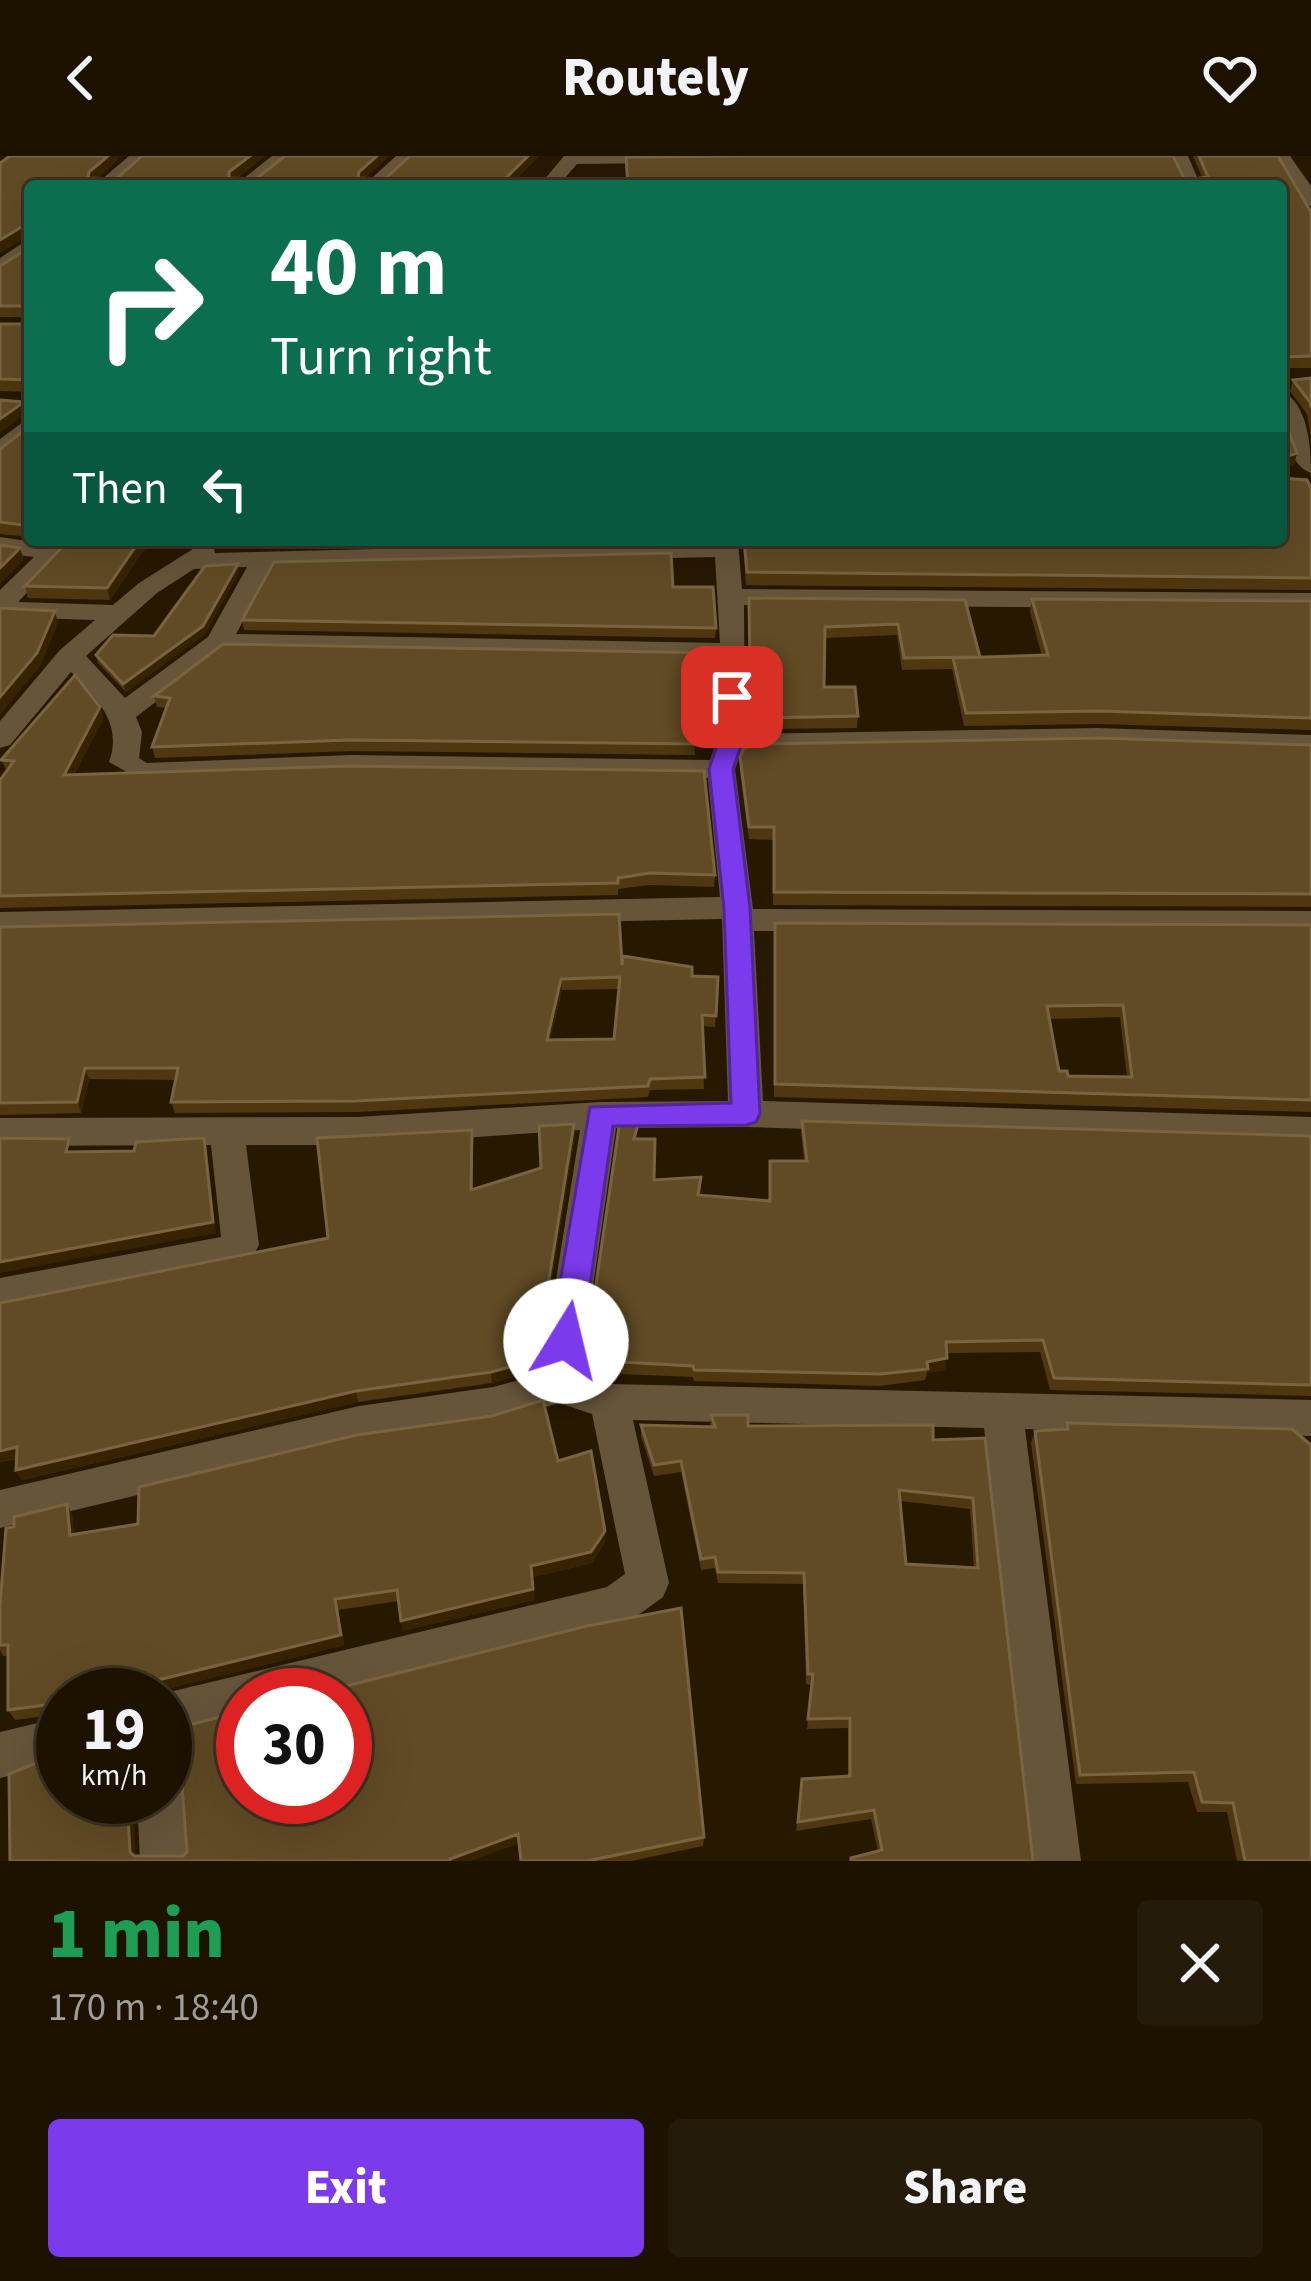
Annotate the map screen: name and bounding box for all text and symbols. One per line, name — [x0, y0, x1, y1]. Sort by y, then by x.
text: Routely — [562, 40, 749, 117]
icon: back — [48, 45, 114, 111]
icon: heart — [1197, 45, 1263, 111]
text: 40 m — [270, 208, 448, 328]
icon: right — [72, 228, 228, 384]
text: Turn right — [270, 319, 492, 396]
icon: left — [192, 456, 258, 522]
text: Then — [72, 457, 168, 521]
pin — [681, 646, 783, 748]
icon: arrive — [699, 664, 765, 730]
position arrow — [503, 1278, 629, 1404]
speed limit sign: 30 — [216, 1668, 372, 1824]
text: 19 — [82, 1688, 146, 1773]
text: km/h — [81, 1754, 147, 1797]
text: 1 min — [48, 1883, 225, 1986]
button: close — [1137, 1900, 1263, 2026]
text: 170 m · 18:40 — [48, 1980, 259, 2036]
button: Exit — [48, 2119, 644, 2257]
button: Share — [668, 2119, 1263, 2257]

